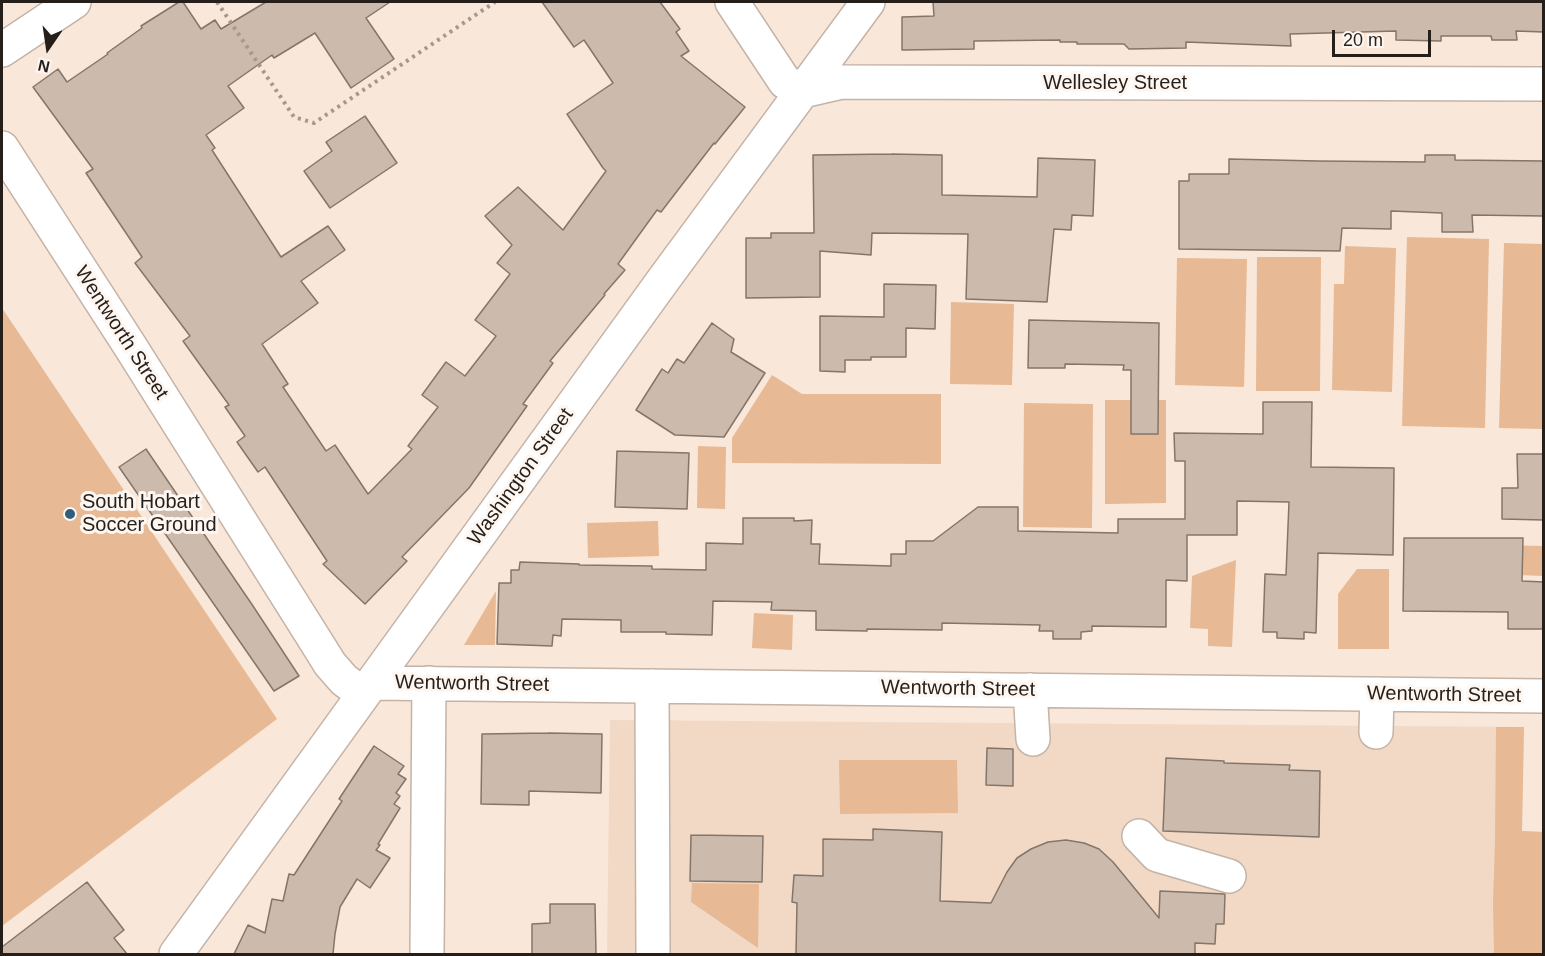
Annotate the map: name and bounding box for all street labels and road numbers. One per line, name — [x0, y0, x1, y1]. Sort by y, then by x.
street label: Wellesley Street — [1043, 71, 1187, 95]
street label: Wentworth Street — [69, 262, 173, 404]
street label: Washington Street — [463, 404, 579, 550]
street label: Wentworth Street — [395, 671, 549, 697]
street label: Wentworth Street — [881, 676, 1035, 702]
street label: Wentworth Street — [1367, 682, 1521, 708]

